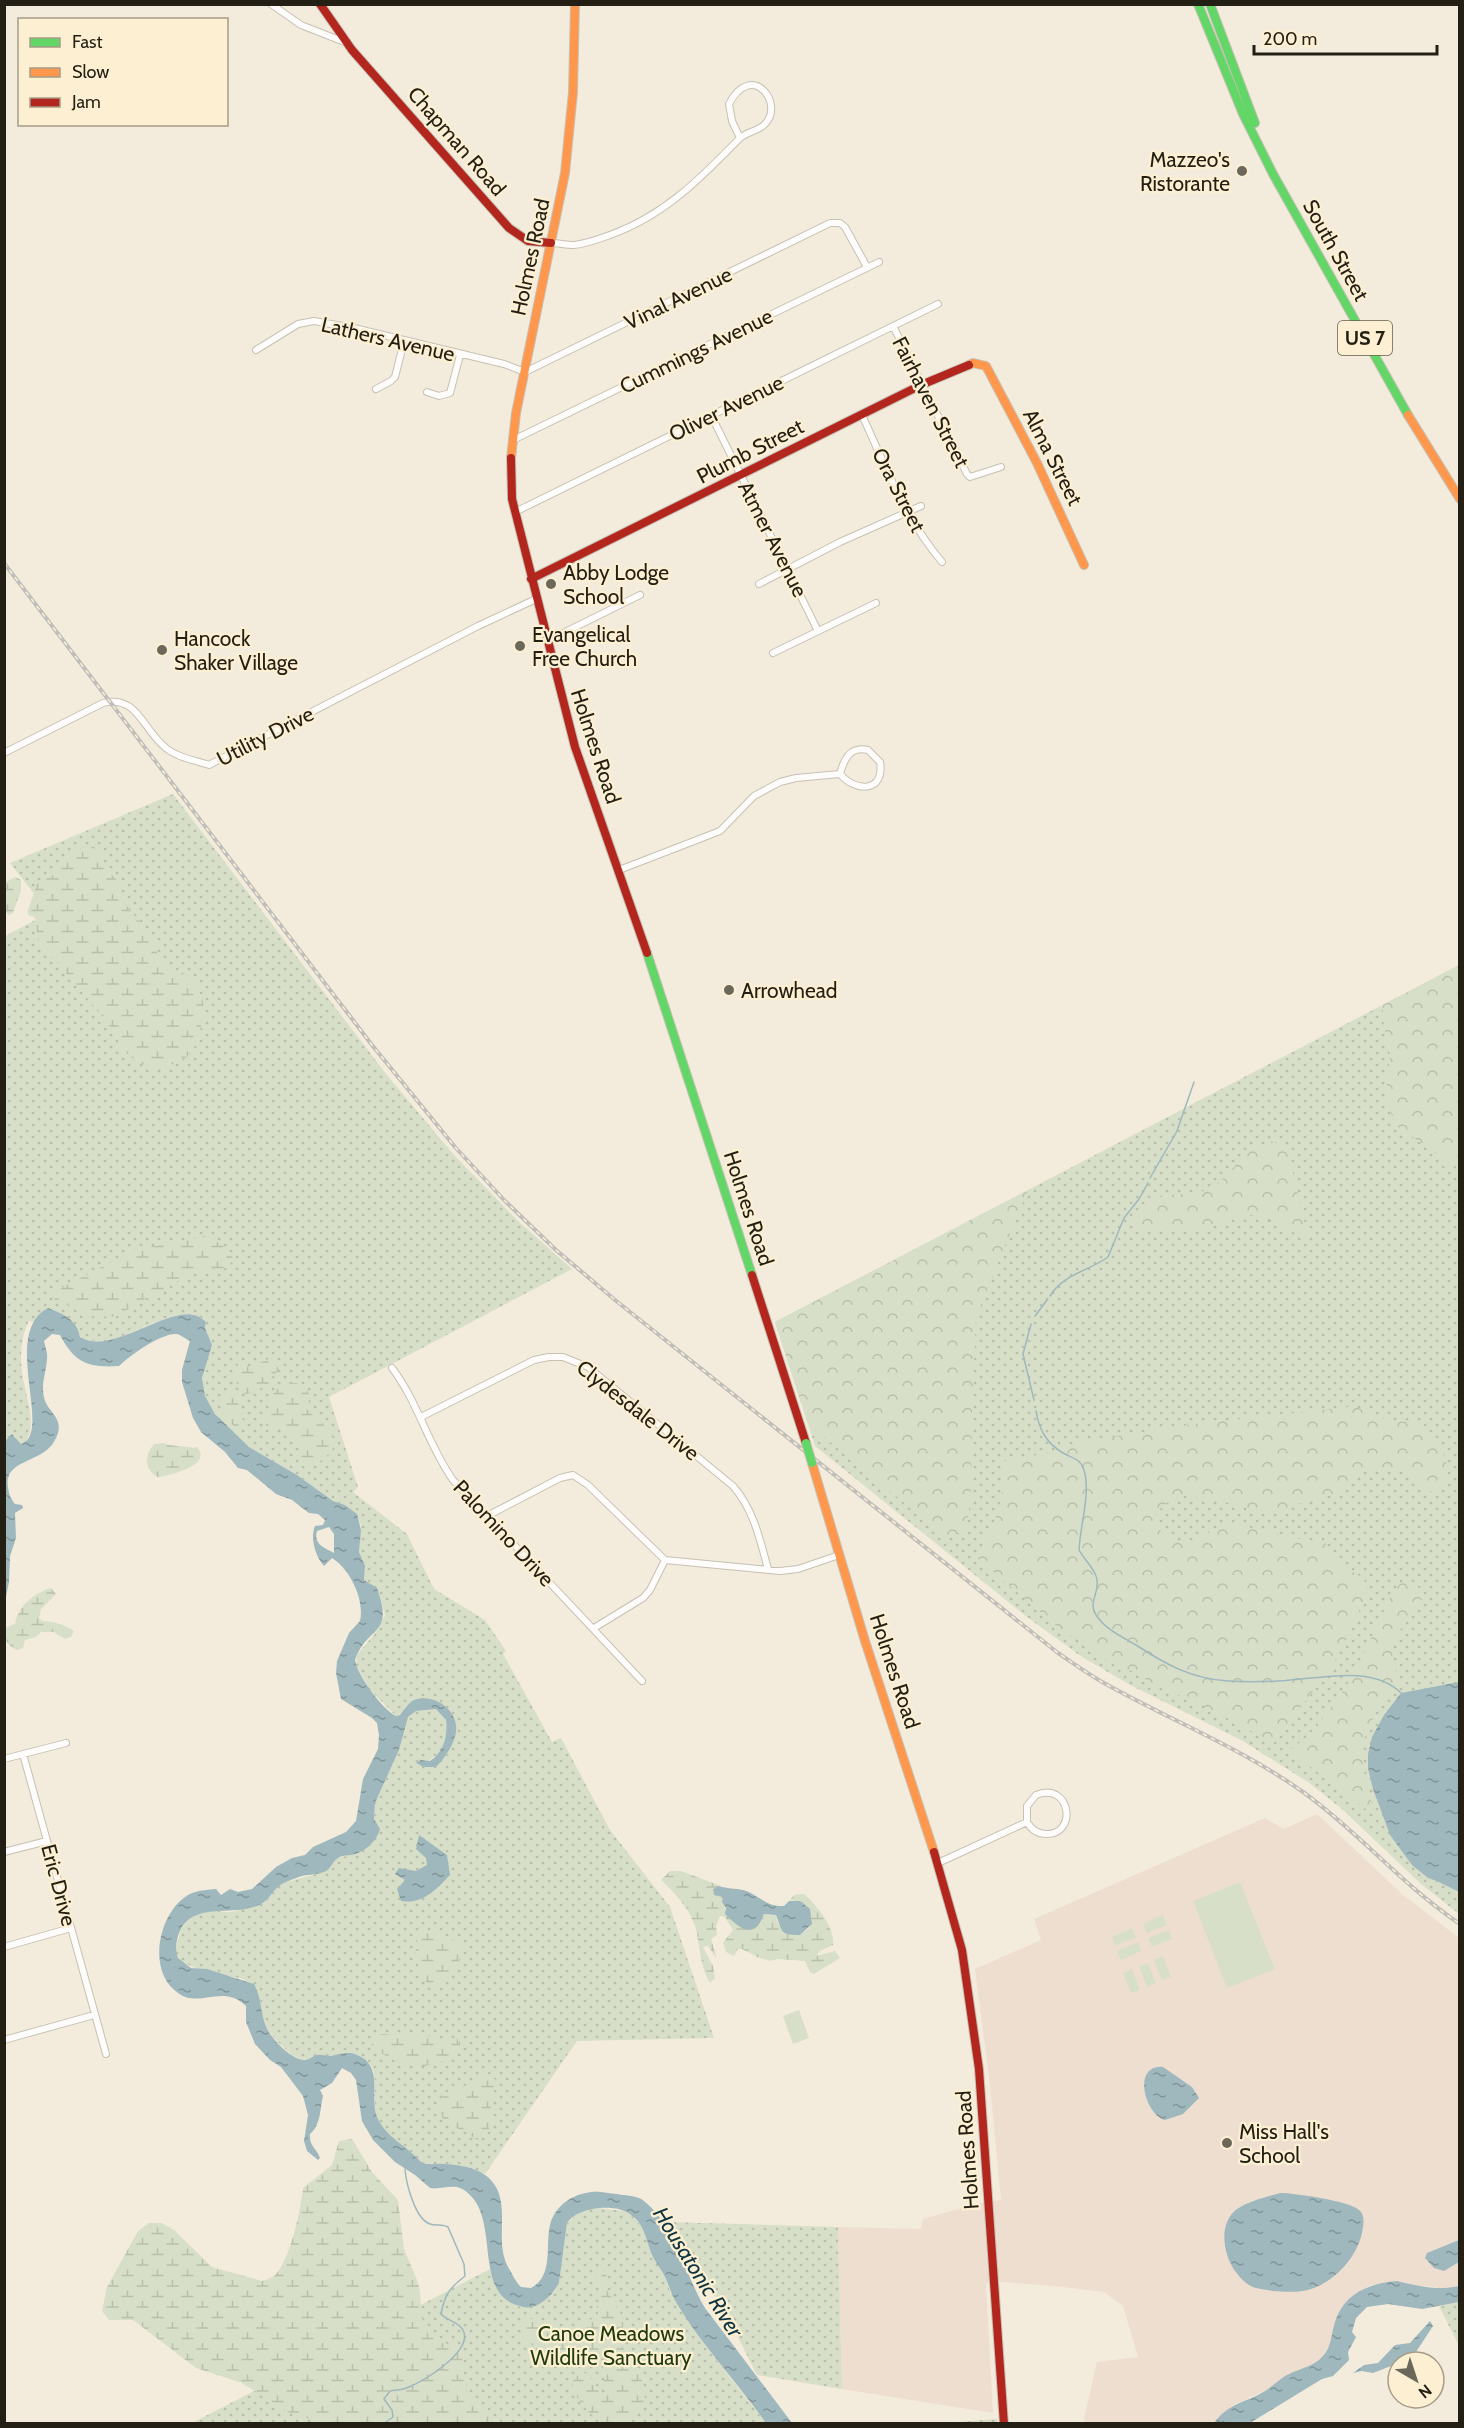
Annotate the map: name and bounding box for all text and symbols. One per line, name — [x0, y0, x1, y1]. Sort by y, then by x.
legend — [18, 18, 228, 126]
scale bar — [1254, 18, 1437, 56]
text: 200 m — [1263, 28, 1317, 50]
text: Fast — [72, 31, 103, 53]
text: Slow — [72, 61, 109, 83]
street label: Chapman Road — [403, 81, 511, 201]
text: Jam — [71, 91, 101, 113]
place label: Mazzeo's Ristorante — [1140, 147, 1230, 196]
marker: Mazzeo's Ristorante — [1235, 164, 1249, 178]
street label: South Street — [1298, 195, 1374, 305]
street label: Holmes Road — [505, 196, 555, 318]
street label: Vinal Avenue — [620, 261, 736, 335]
street label: Cummings Avenue — [615, 303, 777, 399]
street label: Lathers Avenue — [319, 311, 457, 367]
road number: US 7 — [1338, 321, 1392, 355]
street label: Fairhaven Street — [887, 332, 975, 472]
street label: Oliver Avenue — [665, 369, 788, 446]
street label: Alma Street — [1018, 405, 1088, 509]
street label: Plumb Street — [692, 413, 808, 489]
street label: Ora Street — [867, 444, 931, 536]
street label: Atmer Avenue — [733, 477, 813, 601]
place label: Abby Lodge School — [563, 560, 669, 609]
marker: Abby Lodge School — [544, 577, 558, 591]
place label: Evangelical Free Church — [532, 622, 637, 671]
place label: Hancock Shaker Village — [174, 626, 298, 675]
marker: Evangelical Free Church — [513, 639, 527, 653]
marker: Hancock Shaker Village — [155, 643, 169, 657]
street label: Holmes Road — [566, 685, 626, 807]
street label: Utility Drive — [212, 701, 318, 771]
place label: Arrowhead — [741, 978, 837, 1003]
marker: Arrowhead — [722, 983, 736, 997]
street label: Holmes Road — [719, 1147, 779, 1269]
street label: Clydesdale Drive — [572, 1354, 704, 1466]
street label: Palomino Drive — [448, 1475, 560, 1592]
street label: Holmes Road — [865, 1610, 925, 1732]
street label: Eric Drive — [36, 1841, 82, 1929]
street label: Holmes Road — [950, 2090, 984, 2210]
place label: Miss Hall's School — [1239, 2119, 1329, 2168]
marker: Miss Hall's School — [1220, 2136, 1234, 2150]
water label: Housatonic River — [647, 2202, 749, 2343]
park label: Canoe Meadows Wildlife Sanctuary — [530, 2321, 692, 2370]
north arrow — [1386, 2350, 1446, 2410]
text: N — [1415, 2380, 1435, 2402]

